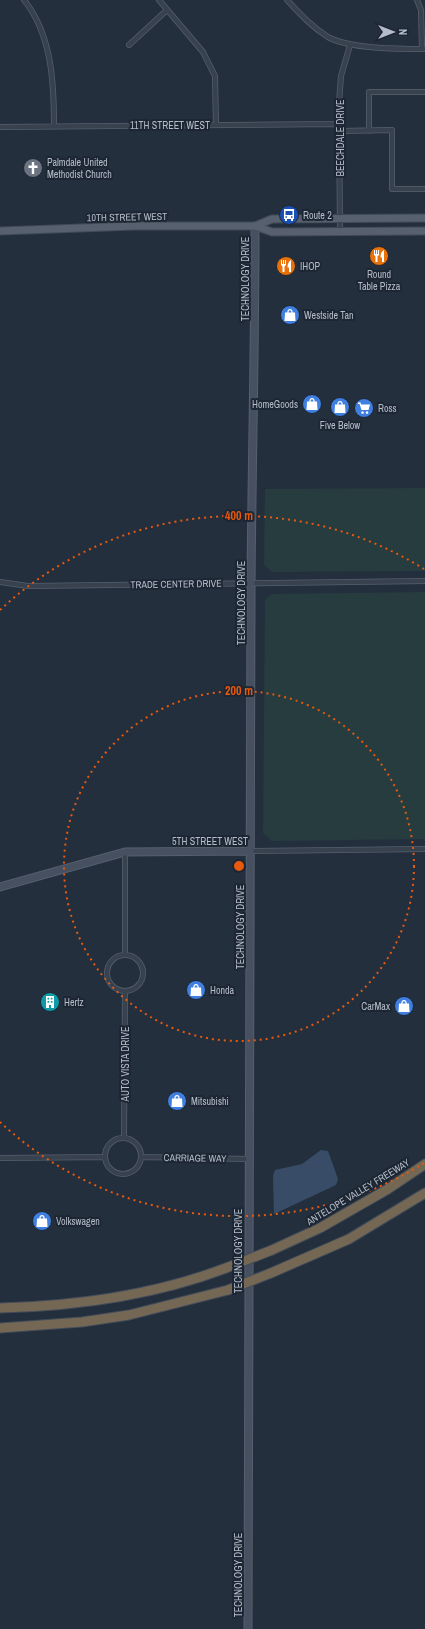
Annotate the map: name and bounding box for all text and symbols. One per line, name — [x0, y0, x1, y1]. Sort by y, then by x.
north arrow — [373, 12, 413, 52]
text: N — [396, 29, 410, 35]
street label: BEECHDALE DRIVE — [334, 99, 347, 177]
street label: 11TH STREET WEST — [130, 119, 210, 132]
place label: Palmdale United Methodist Church — [47, 156, 112, 181]
church icon: Palmdale United Methodist Church — [22, 157, 44, 179]
bus stop icon: Route 2 — [278, 204, 300, 226]
place label: Route 2 — [303, 209, 332, 222]
street label: 10TH STREET WEST — [87, 210, 167, 224]
street label: TECHNOLOGY DRIVE — [239, 237, 252, 321]
restaurant icon: Round Table Pizza — [368, 245, 390, 267]
restaurant icon: IHOP — [275, 255, 297, 277]
place label: IHOP — [300, 260, 321, 273]
place label: Round Table Pizza — [358, 268, 401, 293]
shop icon: Westside Tan — [279, 304, 301, 326]
place label: Westside Tan — [304, 309, 354, 322]
shop icon: HomeGoods — [301, 393, 323, 415]
shop icon: Five Below — [329, 396, 351, 418]
supermarket icon: Ross — [353, 397, 375, 419]
place label: HomeGoods — [252, 398, 298, 411]
place label: Ross — [378, 402, 397, 415]
place label: Five Below — [320, 419, 360, 432]
text: 400 m — [225, 508, 253, 524]
street label: TECHNOLOGY DRIVE — [235, 561, 248, 645]
street label: TRADE CENTER DRIVE — [130, 577, 222, 591]
text: 200 m — [225, 683, 253, 699]
street label: 5TH STREET WEST — [172, 835, 248, 848]
centre of rings — [232, 859, 246, 873]
street label: TECHNOLOGY DRIVE — [234, 885, 247, 969]
shop icon: Honda — [185, 979, 207, 1001]
place label: Honda — [210, 984, 235, 997]
building icon: Hertz — [39, 991, 61, 1013]
shop icon: CarMax — [393, 995, 415, 1017]
place label: Hertz — [64, 996, 84, 1009]
place label: CarMax — [361, 1000, 391, 1013]
street label: AUTO VISTA DRIVE — [119, 1027, 132, 1102]
shop icon: Mitsubishi — [166, 1090, 188, 1112]
place label: Mitsubishi — [191, 1095, 229, 1108]
street label: CARRIAGE WAY — [163, 1151, 227, 1165]
street label: ANTELOPE VALLEY FREEWAY — [303, 1156, 412, 1229]
street label: TECHNOLOGY DRIVE — [232, 1209, 245, 1293]
shop icon: Volkswagen — [31, 1210, 53, 1232]
place label: Volkswagen — [56, 1215, 100, 1228]
street label: TECHNOLOGY DRIVE — [232, 1533, 245, 1617]

